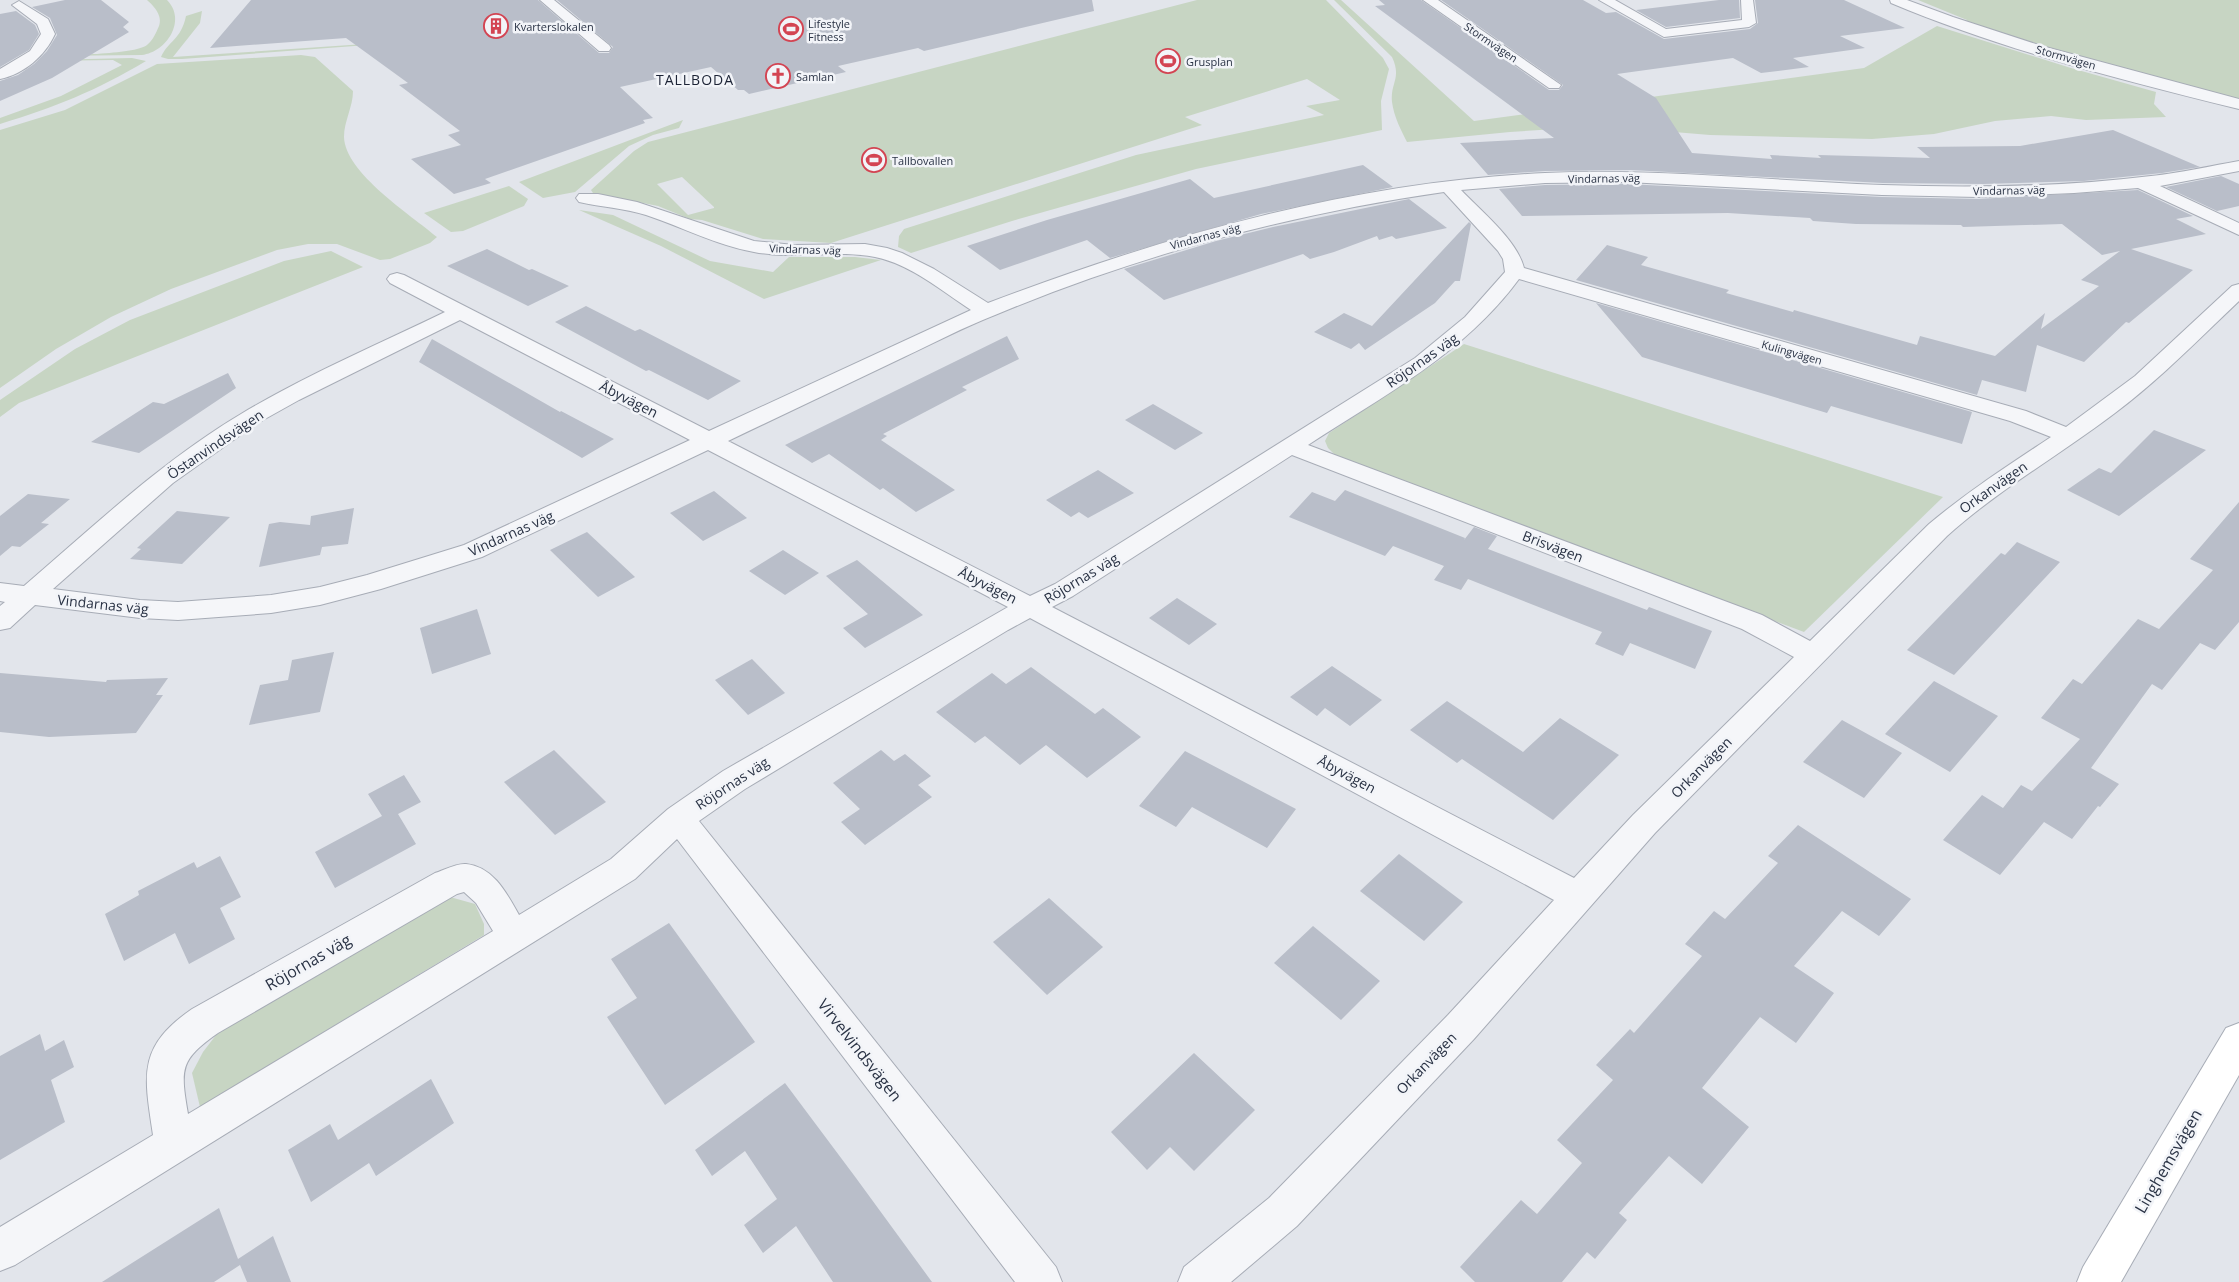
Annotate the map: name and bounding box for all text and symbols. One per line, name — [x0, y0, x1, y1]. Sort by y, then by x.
building icon: Kvarterslokalen — [483, 13, 509, 39]
sports icon: Lifestyle Fitness — [778, 16, 804, 42]
place label: Lifestyle Fitness — [808, 16, 850, 44]
place label: Kvarterslokalen — [514, 19, 594, 34]
street label: Stormvägen — [1461, 19, 1521, 65]
street label: Stormvägen — [2034, 41, 2098, 73]
sports icon: Grusplan — [1155, 48, 1181, 74]
place label: Grusplan — [1186, 54, 1233, 69]
church icon: Samlan — [765, 63, 791, 89]
place label: Samlan — [796, 69, 834, 84]
district label: TALLBODA — [656, 70, 734, 89]
sports icon: Tallbovallen — [861, 147, 887, 173]
place label: Tallbovallen — [892, 153, 953, 168]
street label: Vindarnas väg — [1568, 170, 1640, 186]
street label: Vindarnas väg — [1973, 182, 2045, 198]
street label: Vindarnas väg — [1168, 219, 1242, 253]
street label: Vindarnas väg — [769, 240, 841, 258]
street label: Röjornas väg — [1382, 328, 1462, 392]
street label: Kulingvägen — [1760, 336, 1824, 368]
street label: Åbyvägen — [597, 376, 661, 422]
street label: Östanvindsvägen — [163, 405, 267, 483]
street label: Orkanvägen — [1955, 457, 2031, 517]
street label: Vindarnas väg — [465, 506, 557, 560]
street label: Brisvägen — [1520, 526, 1586, 566]
street label: Röjornas väg — [1040, 548, 1122, 608]
street label: Åbyvägen — [956, 562, 1020, 608]
street label: Vindarnas väg — [56, 590, 150, 618]
street label: Orkanvägen — [1666, 732, 1736, 802]
street label: Åbyvägen — [1315, 751, 1379, 797]
street label: Röjornas väg — [692, 752, 773, 814]
street label: Röjornas väg — [261, 928, 355, 995]
street label: Virvelvindsvägen — [813, 994, 907, 1106]
street label: Orkanvägen — [1392, 1028, 1460, 1098]
street label: Linghemsvägen — [2129, 1105, 2207, 1217]

